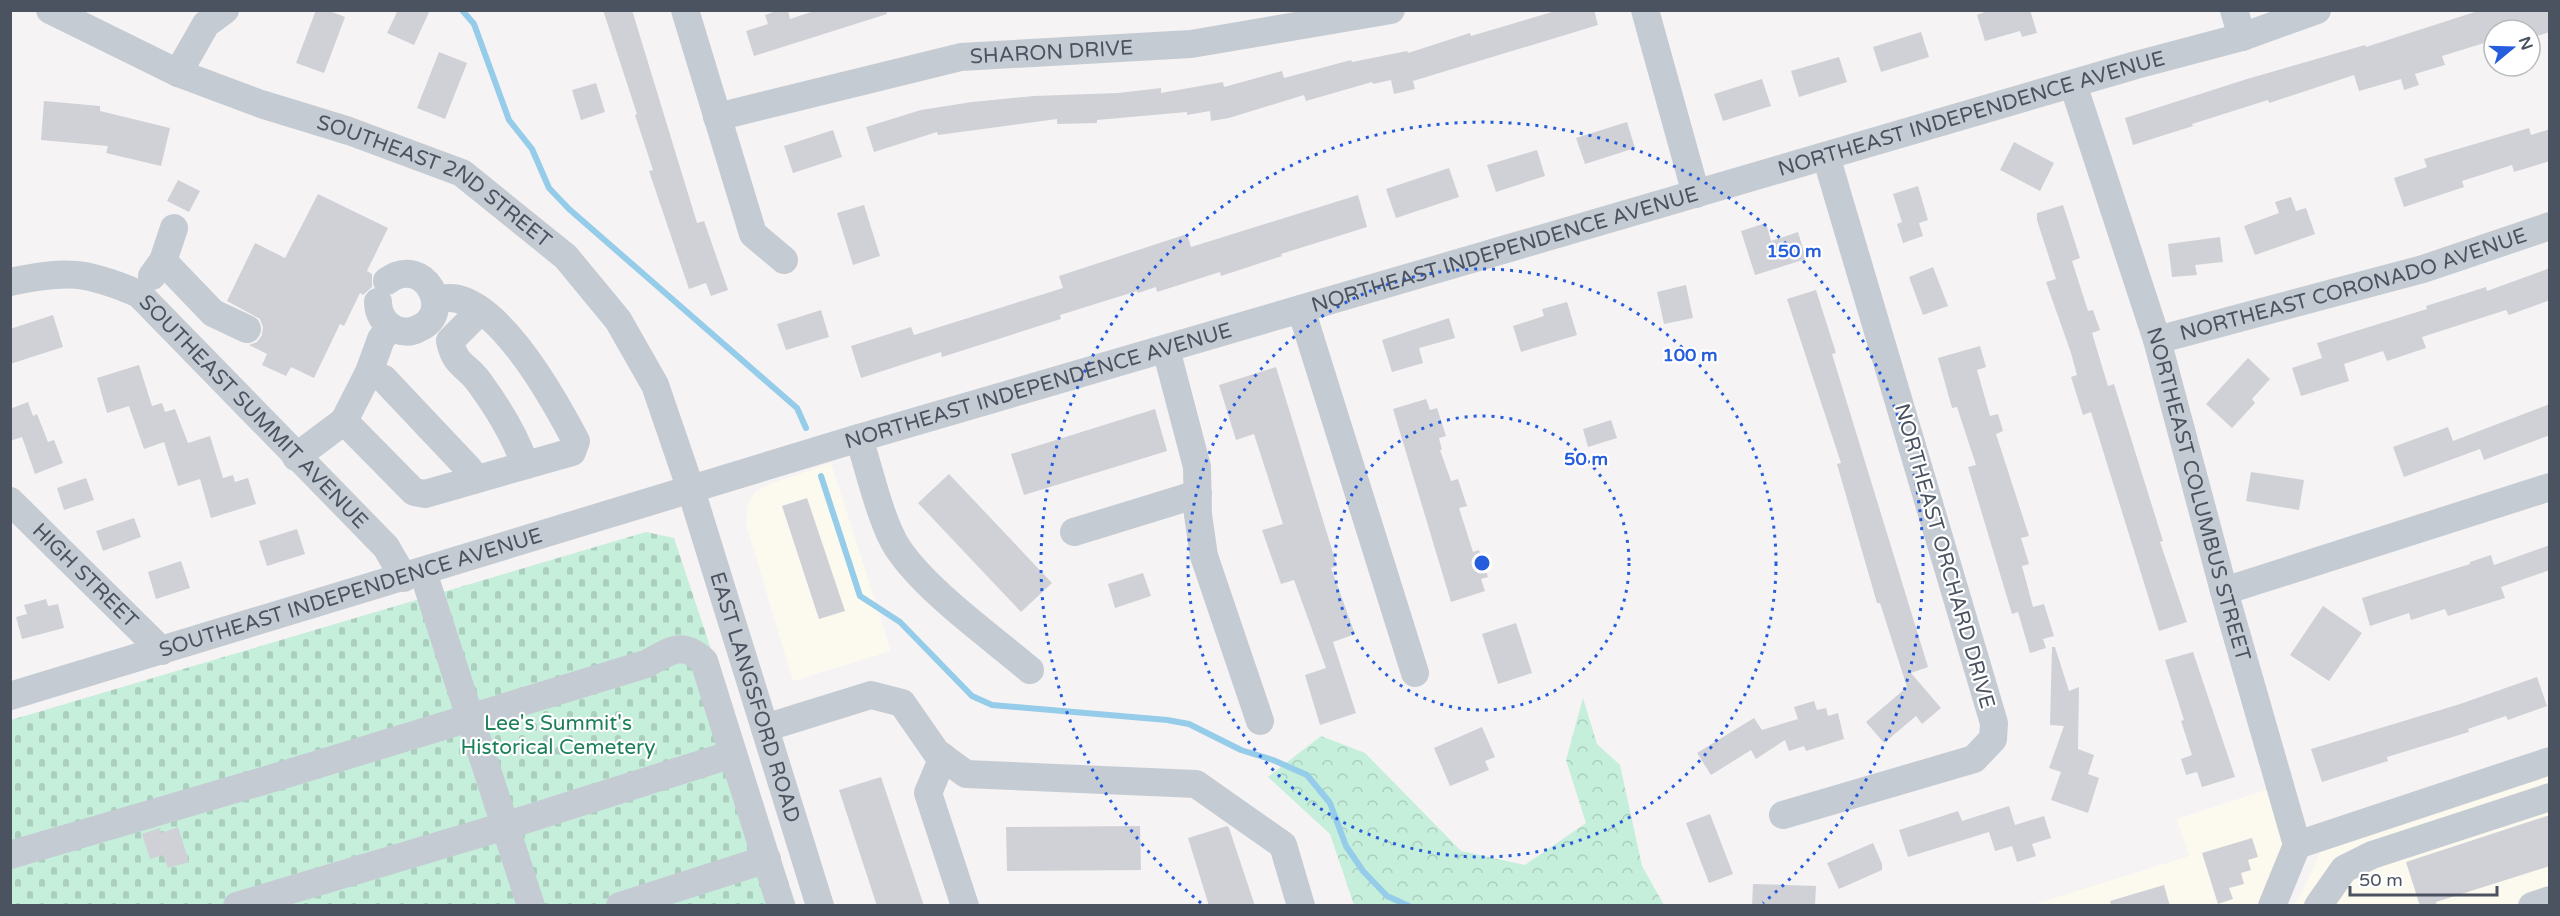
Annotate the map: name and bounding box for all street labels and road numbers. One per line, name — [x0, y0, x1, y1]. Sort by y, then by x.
street label: SHARON DRIVE — [969, 35, 1134, 69]
street label: NORTHEAST INDEPENDENCE AVENUE — [1775, 46, 2168, 182]
street label: SOUTHEAST 2ND STREET — [314, 110, 557, 253]
street label: NORTHEAST INDEPENDENCE AVENUE — [1308, 182, 1701, 318]
street label: NORTHEAST CORONADO AVENUE — [2177, 223, 2530, 346]
street label: SOUTHEAST SUMMIT AVENUE — [134, 290, 373, 534]
street label: NORTHEAST INDEPENDENCE AVENUE — [842, 318, 1235, 455]
street label: NORTHEAST COLUMBUS STREET — [2141, 324, 2256, 664]
street label: NORTHEAST ORCHARD DRIVE — [1889, 401, 2000, 711]
street label: HIGH STREET — [27, 518, 143, 634]
street label: SOUTHEAST INDEPENDENCE AVENUE — [156, 523, 545, 663]
street label: EAST LANGSFORD ROAD — [704, 569, 805, 826]

